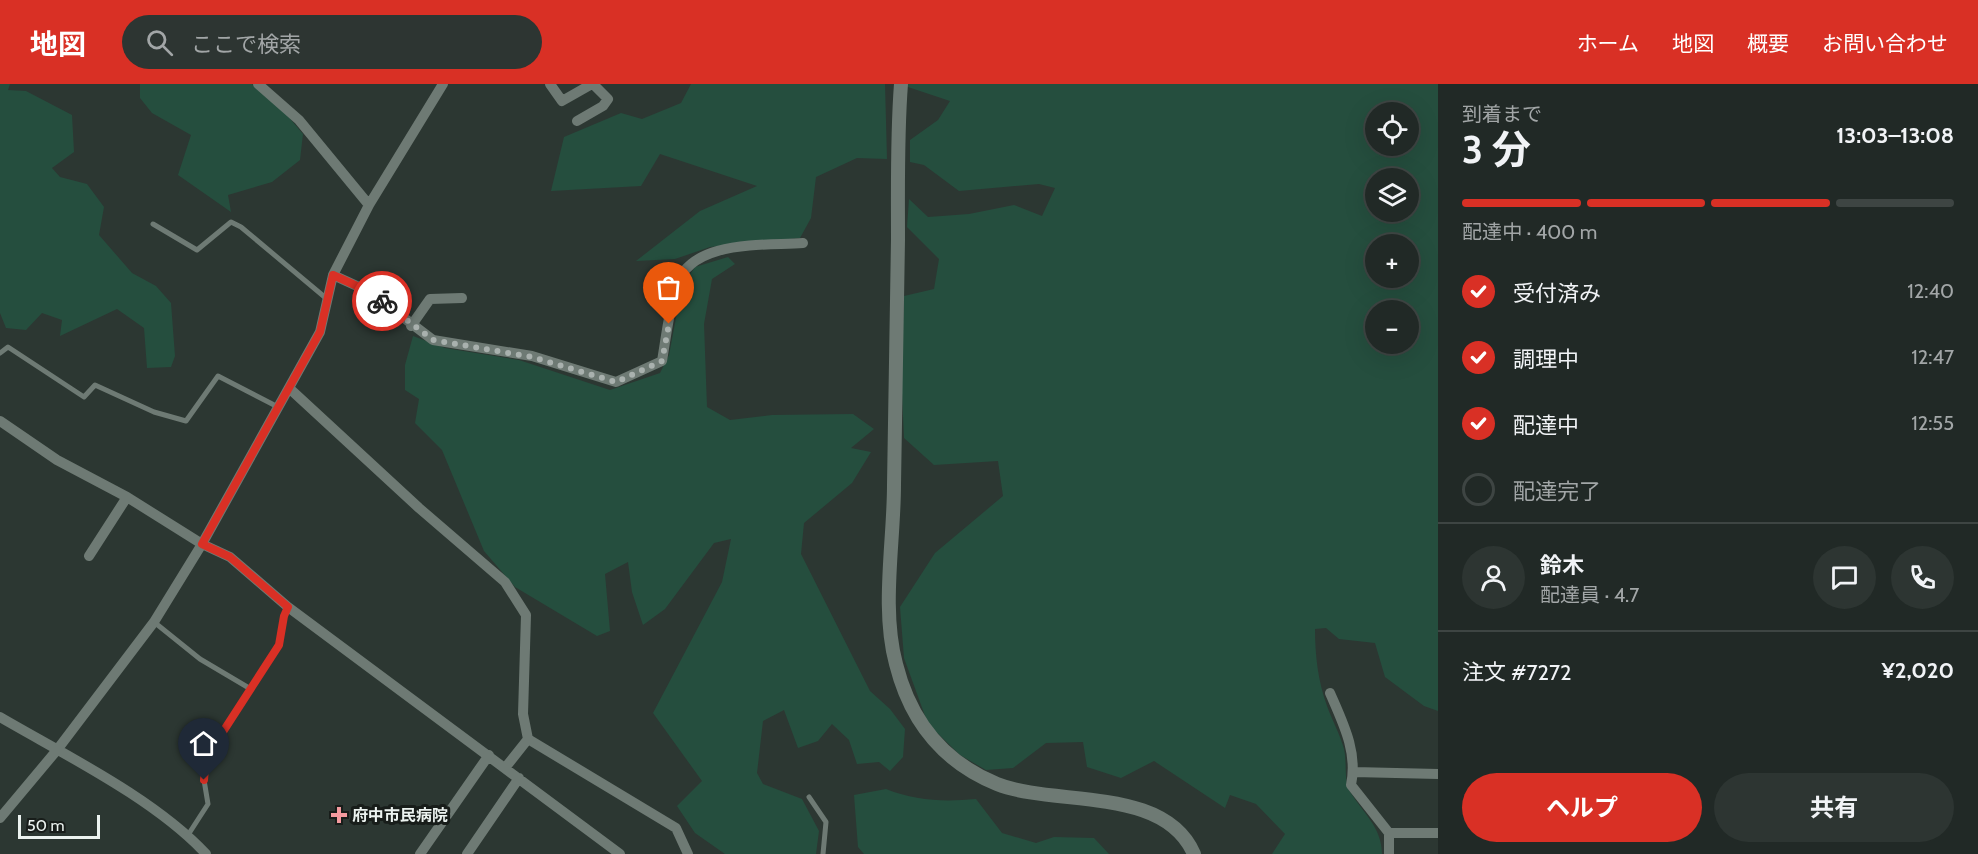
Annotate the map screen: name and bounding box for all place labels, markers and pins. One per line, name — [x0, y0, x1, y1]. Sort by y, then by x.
pin — [643, 262, 694, 324]
pin — [178, 718, 229, 780]
marker: 府中市民病院 — [330, 806, 348, 824]
place label: 府中市民病院 — [352, 806, 448, 825]

